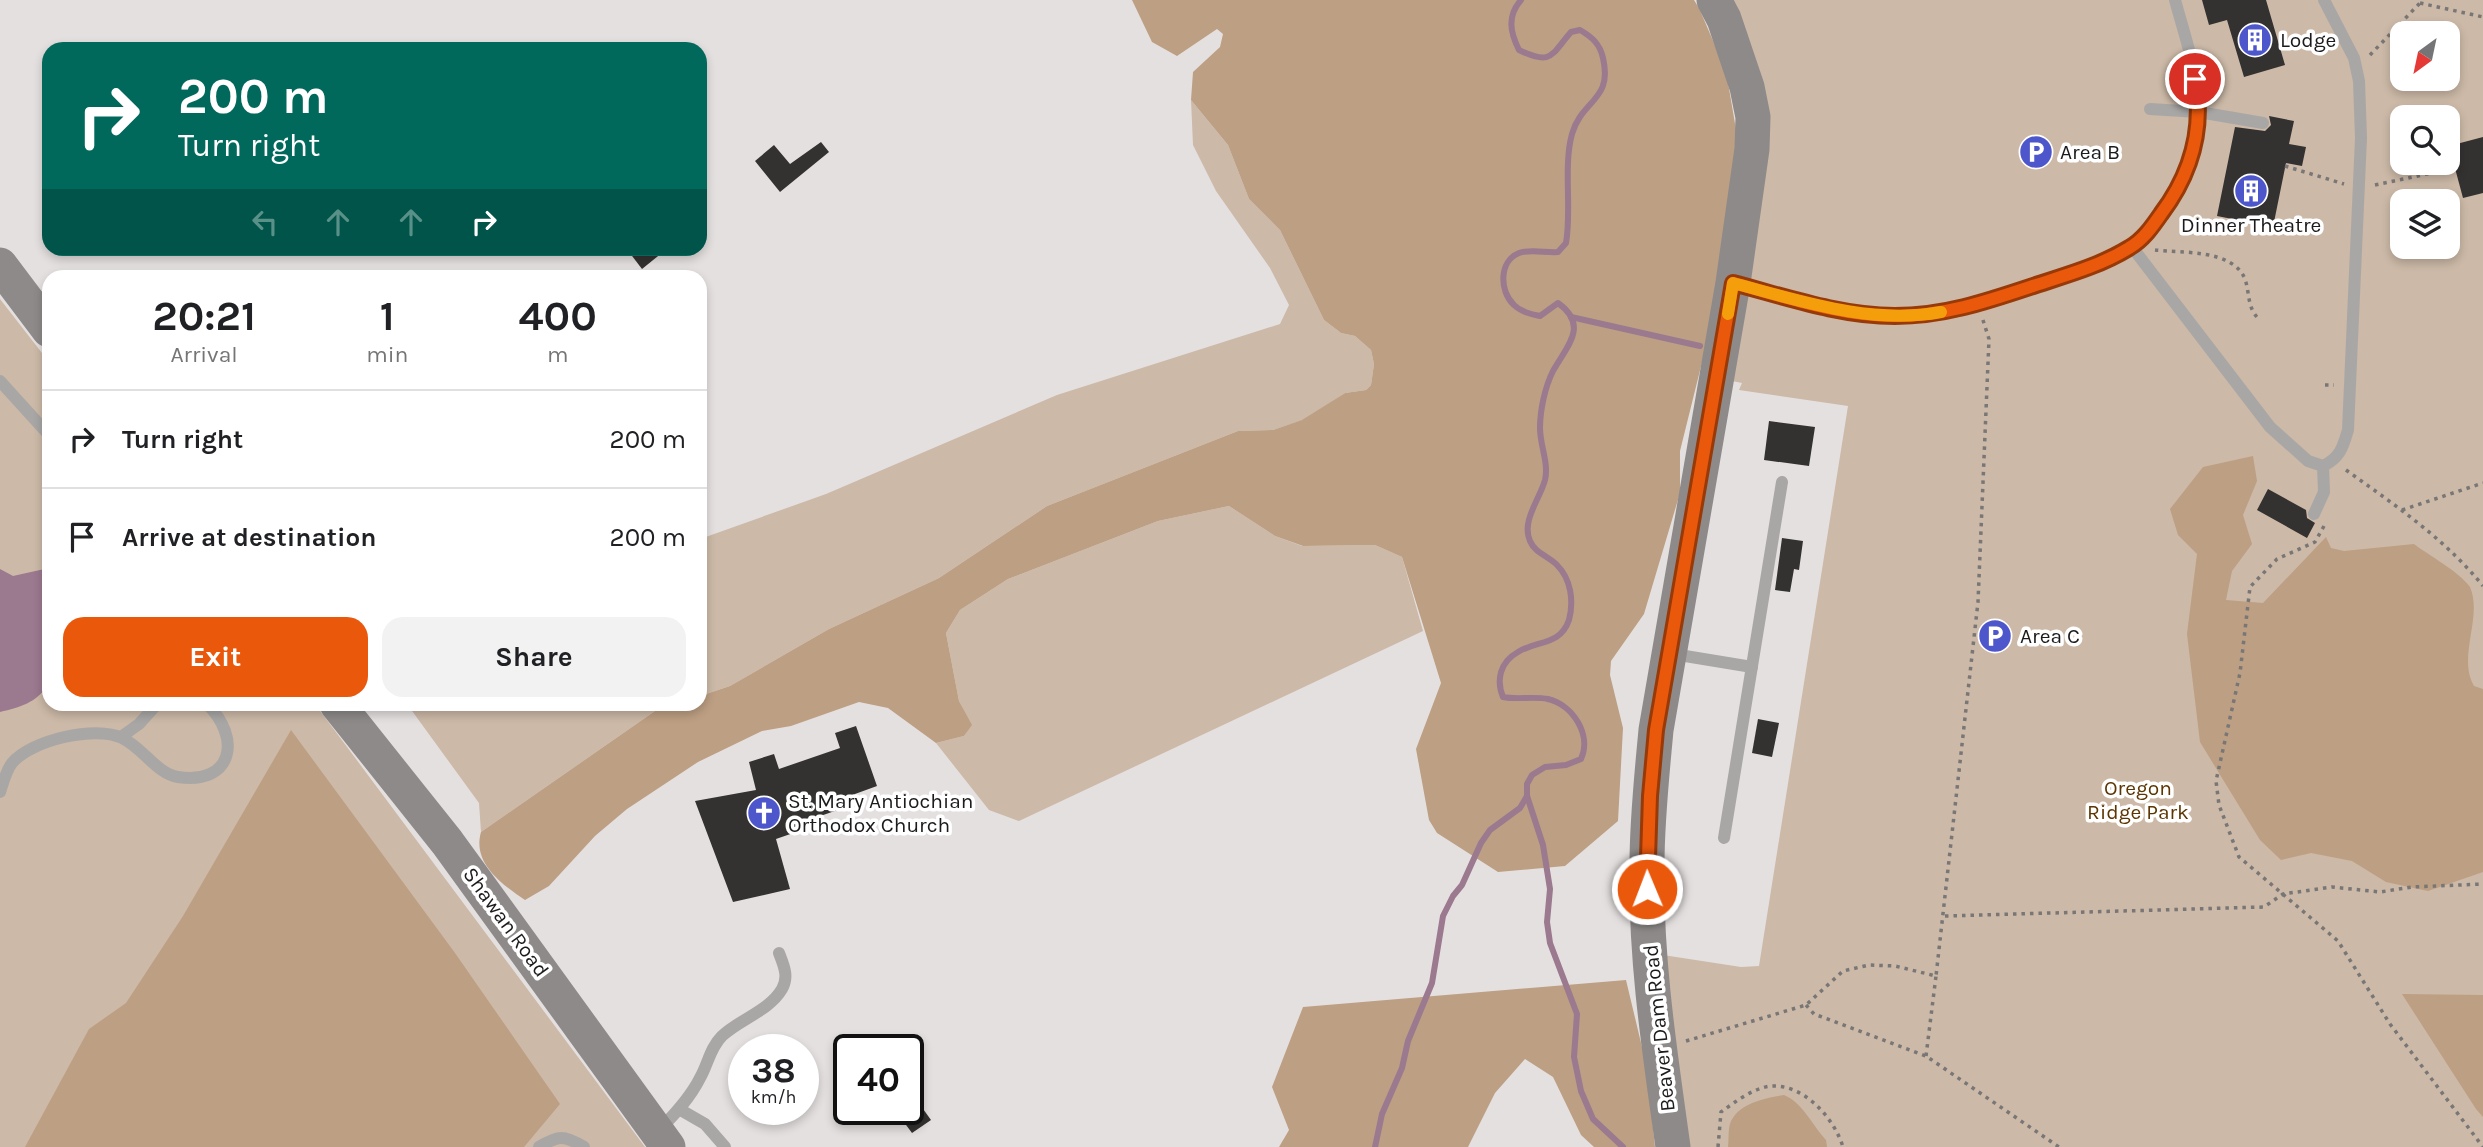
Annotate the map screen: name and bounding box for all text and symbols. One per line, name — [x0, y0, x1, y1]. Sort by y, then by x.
building icon: Lodge — [2236, 21, 2274, 59]
north arrow — [2390, 21, 2460, 91]
map controls — [2390, 21, 2460, 259]
place label: Lodge — [2280, 28, 2336, 52]
pin — [2165, 49, 2225, 109]
icon: arrive — [2176, 60, 2214, 98]
text: 200 m — [178, 68, 329, 125]
icon: right — [63, 70, 154, 161]
button: search — [2390, 105, 2460, 175]
text: Turn right — [178, 127, 320, 164]
parking icon: Area B — [2017, 133, 2055, 171]
place label: Area B — [2060, 140, 2120, 164]
building icon: Dinner Theatre — [2232, 172, 2270, 210]
button: layers — [2390, 189, 2460, 259]
icon: left — [246, 203, 284, 241]
icon: ahead — [319, 203, 357, 241]
icon: ahead — [392, 203, 430, 241]
icon: right — [465, 203, 503, 241]
place label: Dinner Theatre — [2181, 213, 2321, 237]
text: 20:21 — [152, 291, 256, 341]
text: 1 — [380, 291, 395, 341]
text: 400 — [519, 291, 597, 341]
text: Arrival — [170, 341, 238, 368]
text: min — [366, 341, 408, 368]
text: m — [547, 341, 568, 368]
icon: right — [63, 420, 101, 458]
text: Turn right — [122, 424, 243, 455]
text: 200 m — [610, 424, 686, 455]
icon: arrive — [63, 518, 101, 556]
text: Arrive at destination — [122, 522, 376, 553]
text: 200 m — [610, 522, 686, 553]
button: Exit — [63, 617, 368, 697]
button: Share — [382, 617, 686, 697]
parking icon: Area C — [1976, 617, 2014, 655]
place label: Area C — [2020, 624, 2080, 648]
park label: Oregon Ridge Park — [2087, 776, 2189, 824]
place label: St. Mary Antiochian Orthodox Church — [788, 789, 973, 837]
church icon: St. Mary Antiochian Orthodox Church — [745, 794, 783, 832]
position arrow — [1610, 852, 1684, 926]
street label: Shawan Road — [458, 862, 554, 982]
street label: Beaver Dam Road — [1638, 943, 1680, 1113]
speed limit sign: 40 — [833, 1034, 924, 1125]
text: 38 — [751, 1050, 796, 1091]
text: km/h — [751, 1086, 796, 1108]

